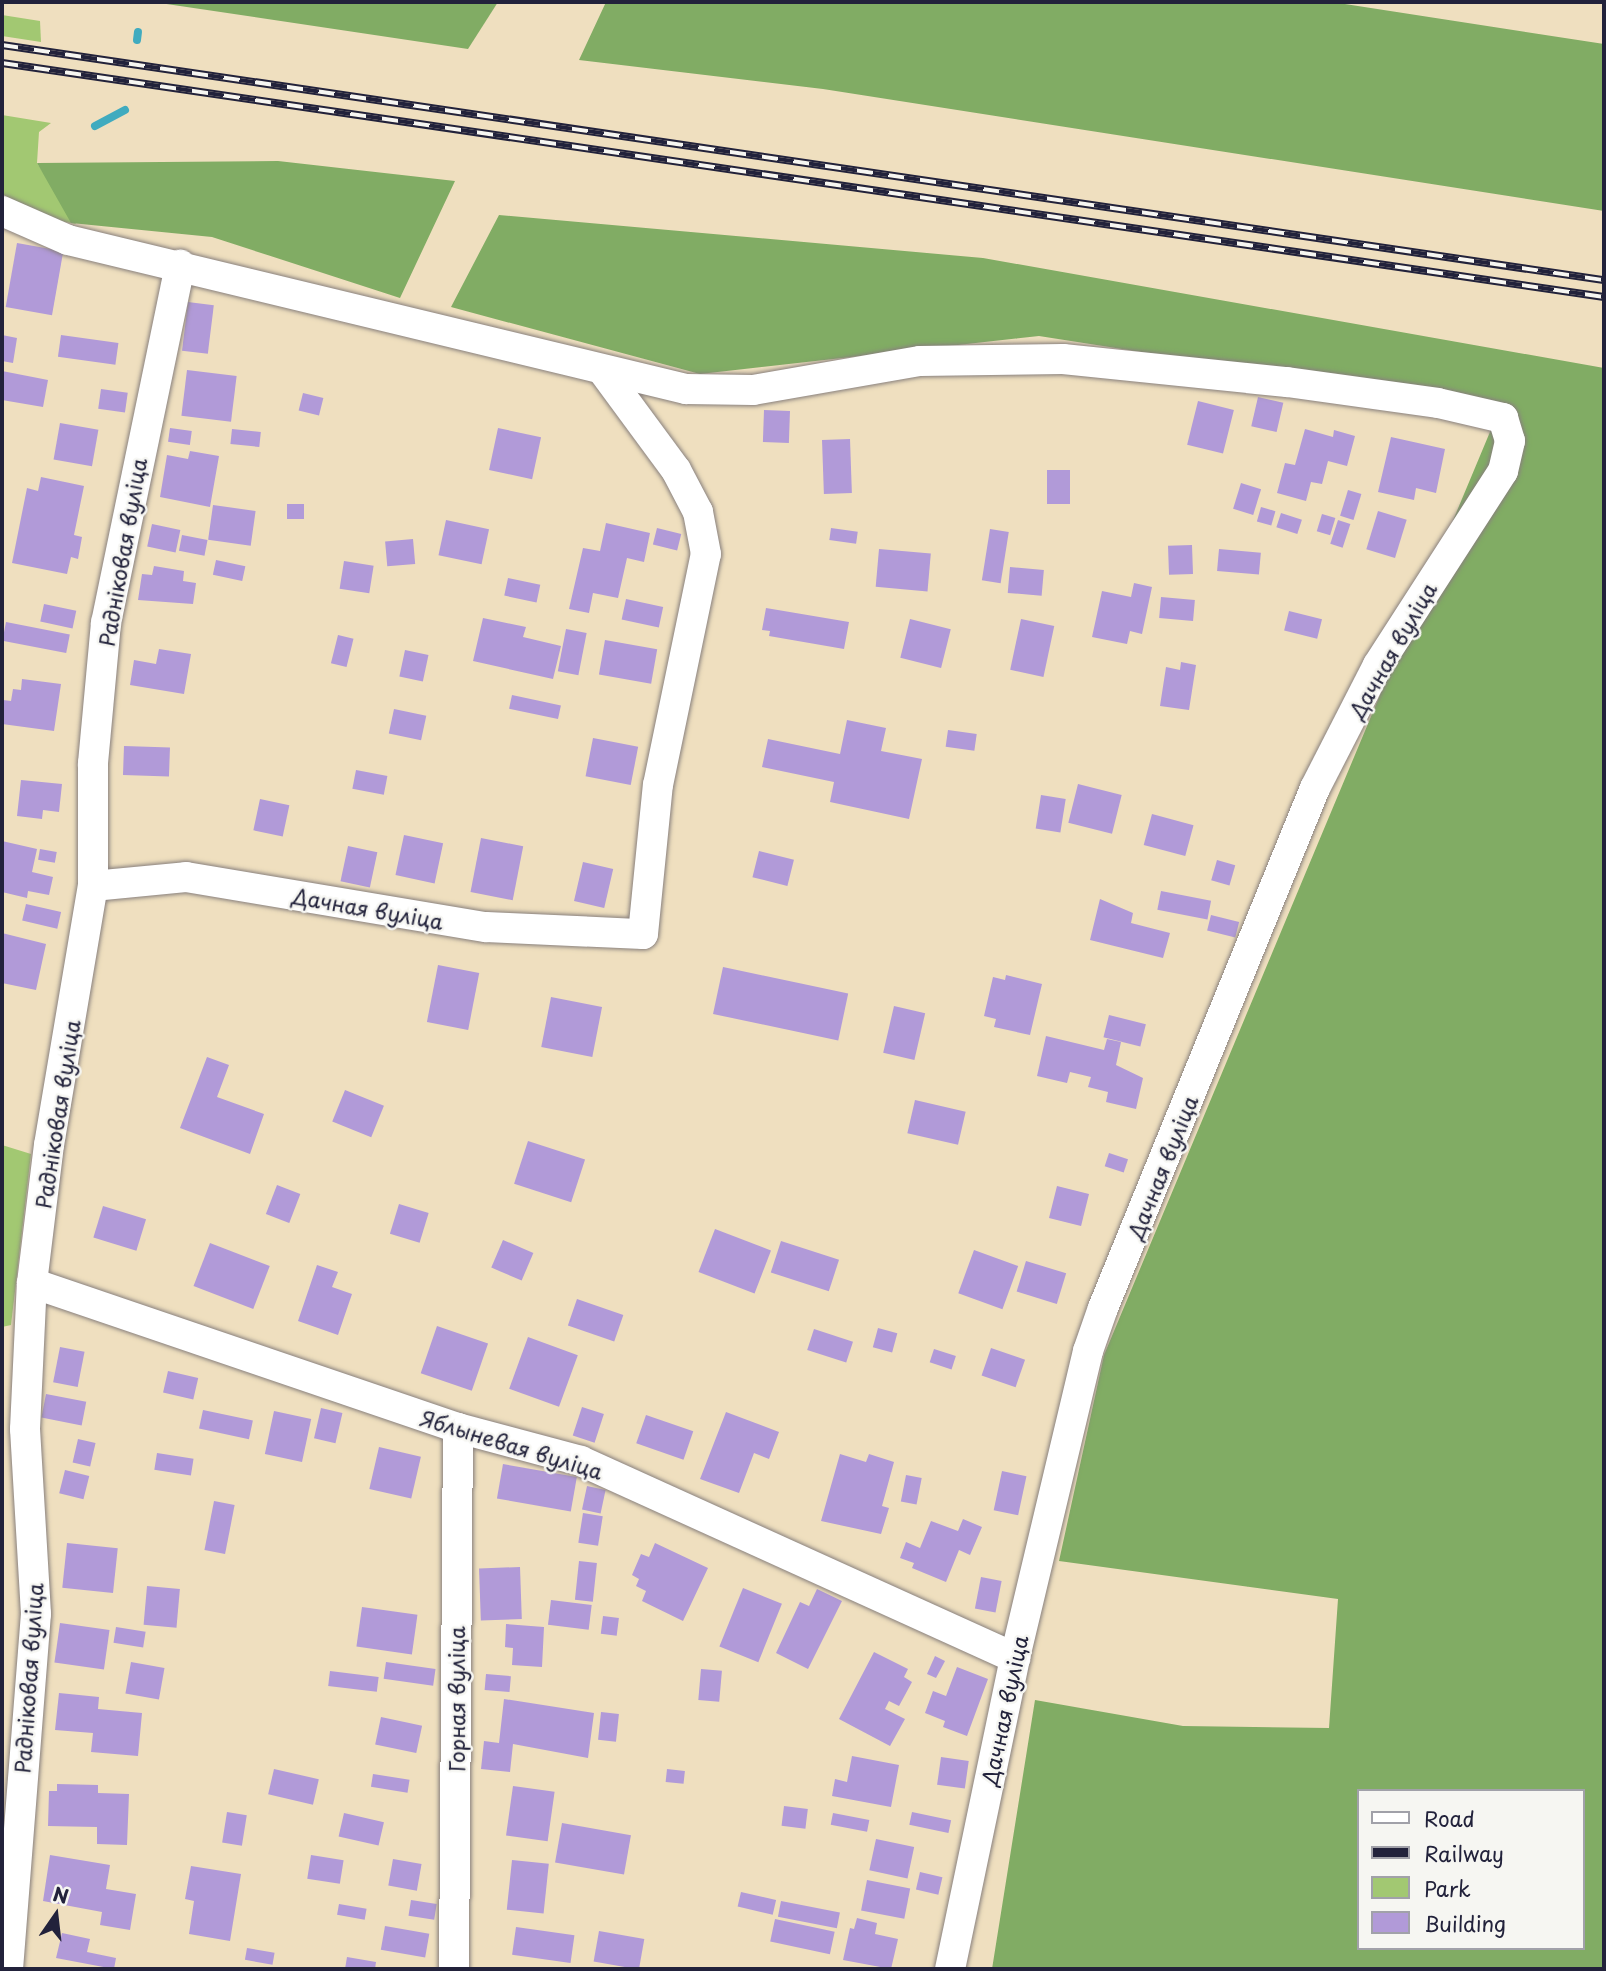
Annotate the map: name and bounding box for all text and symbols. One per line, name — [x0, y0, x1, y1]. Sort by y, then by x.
street label: Радніковая вуліца — [93, 456, 151, 648]
street label: Дачная вуліца — [1343, 577, 1441, 723]
street label: Дачная вуліца — [290, 882, 446, 934]
street label: Радніковая вуліца — [30, 1018, 84, 1210]
street label: Дачная вуліца — [1122, 1091, 1202, 1243]
street label: Яблыневая вуліца — [418, 1404, 606, 1484]
street label: Радніковая вуліца — [9, 1582, 47, 1774]
street label: Горная вуліца — [443, 1626, 469, 1772]
street label: Дачная вуліца — [976, 1632, 1032, 1788]
legend — [1358, 1789, 1585, 1950]
text: Road — [1424, 1802, 1475, 1834]
text: Railway — [1424, 1837, 1504, 1869]
text: Park — [1424, 1872, 1471, 1904]
text: N — [50, 1879, 72, 1910]
north arrow — [21, 1880, 91, 1950]
text: Building — [1424, 1907, 1506, 1939]

